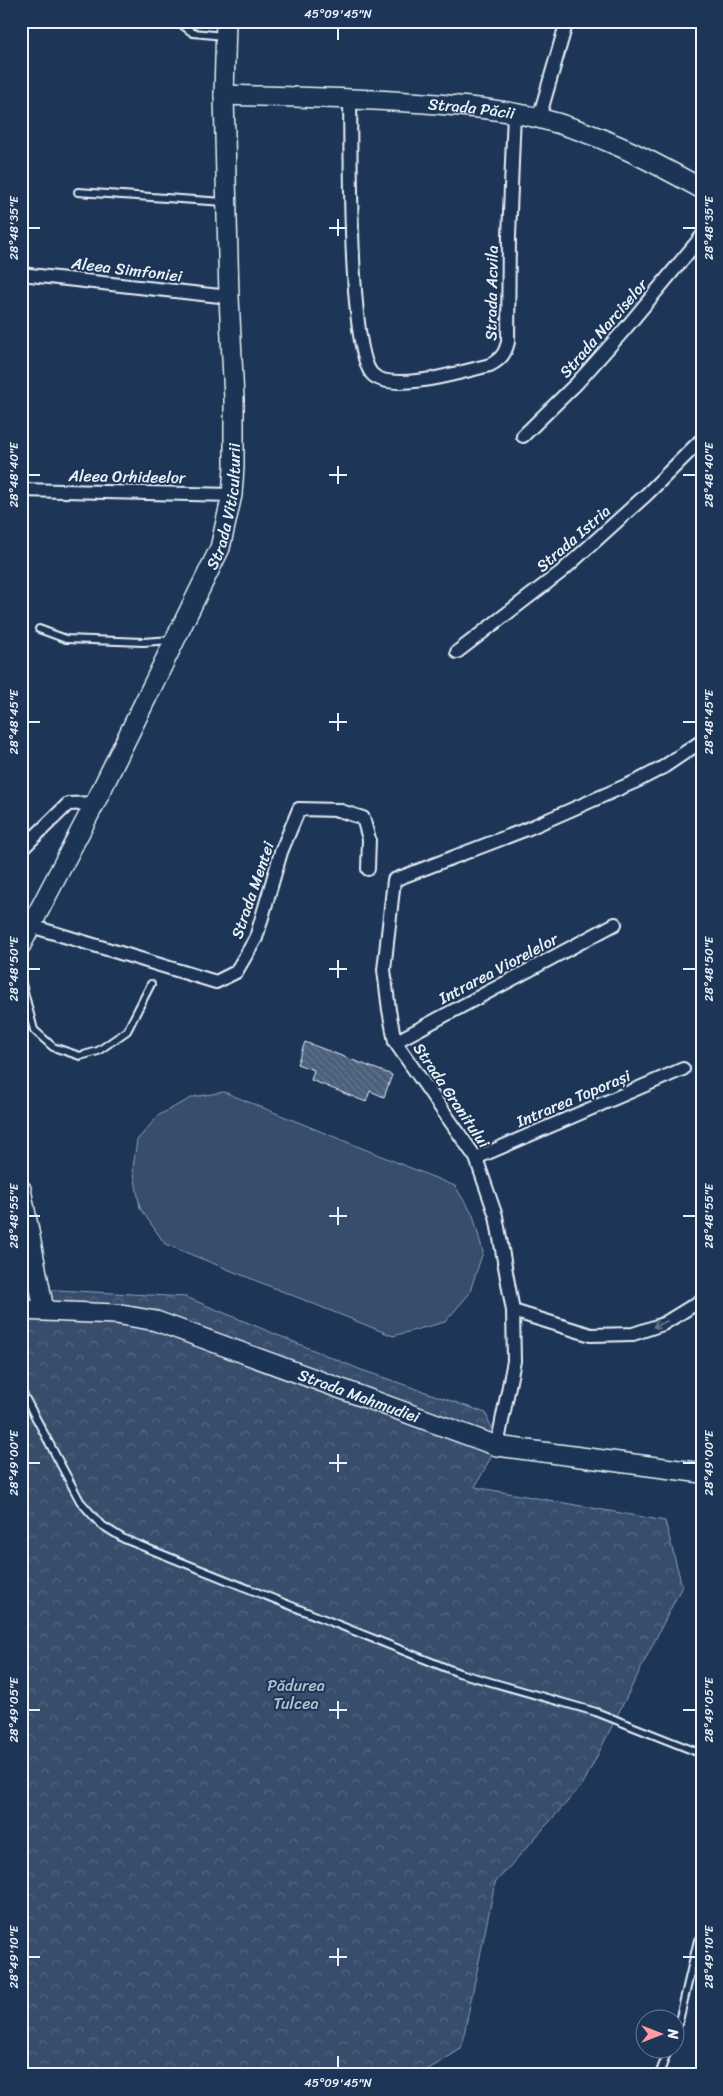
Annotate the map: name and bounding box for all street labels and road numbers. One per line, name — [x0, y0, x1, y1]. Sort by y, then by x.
street label: Strada Păcii — [427, 89, 518, 128]
street label: Strada Acvila — [476, 245, 507, 341]
street label: Aleea Simfoniei — [69, 248, 185, 291]
street label: Strada Narciselor — [552, 271, 656, 385]
street label: Strada Viticulturii — [198, 443, 249, 575]
street label: Aleea Orhideelor — [67, 461, 187, 492]
street label: Strada Istria — [529, 497, 618, 579]
street label: Strada Mentei — [222, 837, 283, 943]
street label: Intrarea Viorelelor — [432, 924, 565, 1013]
street label: Strada Granitului — [405, 1036, 498, 1155]
street label: Intrarea Toporași — [510, 1061, 636, 1136]
street label: Strada Mahmudiei — [294, 1360, 424, 1432]

